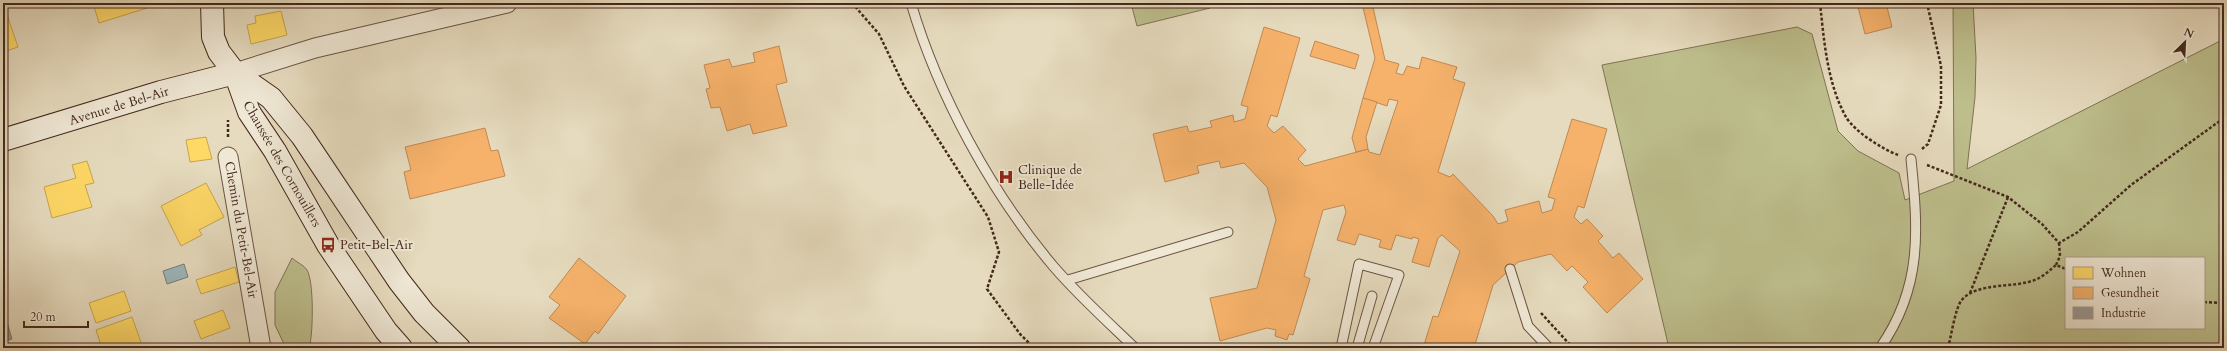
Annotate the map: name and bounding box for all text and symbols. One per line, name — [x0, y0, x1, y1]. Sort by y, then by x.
north arrow — [2165, 22, 2205, 62]
text: N — [2181, 25, 2197, 42]
street label: Avenue de Bel-Air — [67, 82, 171, 130]
street label: Chaussée des Cornouillers — [238, 98, 326, 230]
street label: Chemin du Petit-Bel-Air — [220, 160, 262, 300]
place label: Clinique de Belle-Idée — [1018, 161, 1082, 194]
hospital icon: Clinique de Belle-Idée — [997, 168, 1015, 186]
bus stop icon: Petit-Bel-Air — [319, 236, 337, 254]
place label: Petit-Bel-Air — [340, 236, 413, 254]
legend — [2065, 257, 2205, 329]
text: Wohnen — [2100, 265, 2147, 281]
text: Gesundheit — [2101, 285, 2159, 301]
scale bar — [24, 303, 88, 329]
text: Industrie — [2101, 305, 2146, 321]
text: 20 m — [30, 309, 57, 325]

